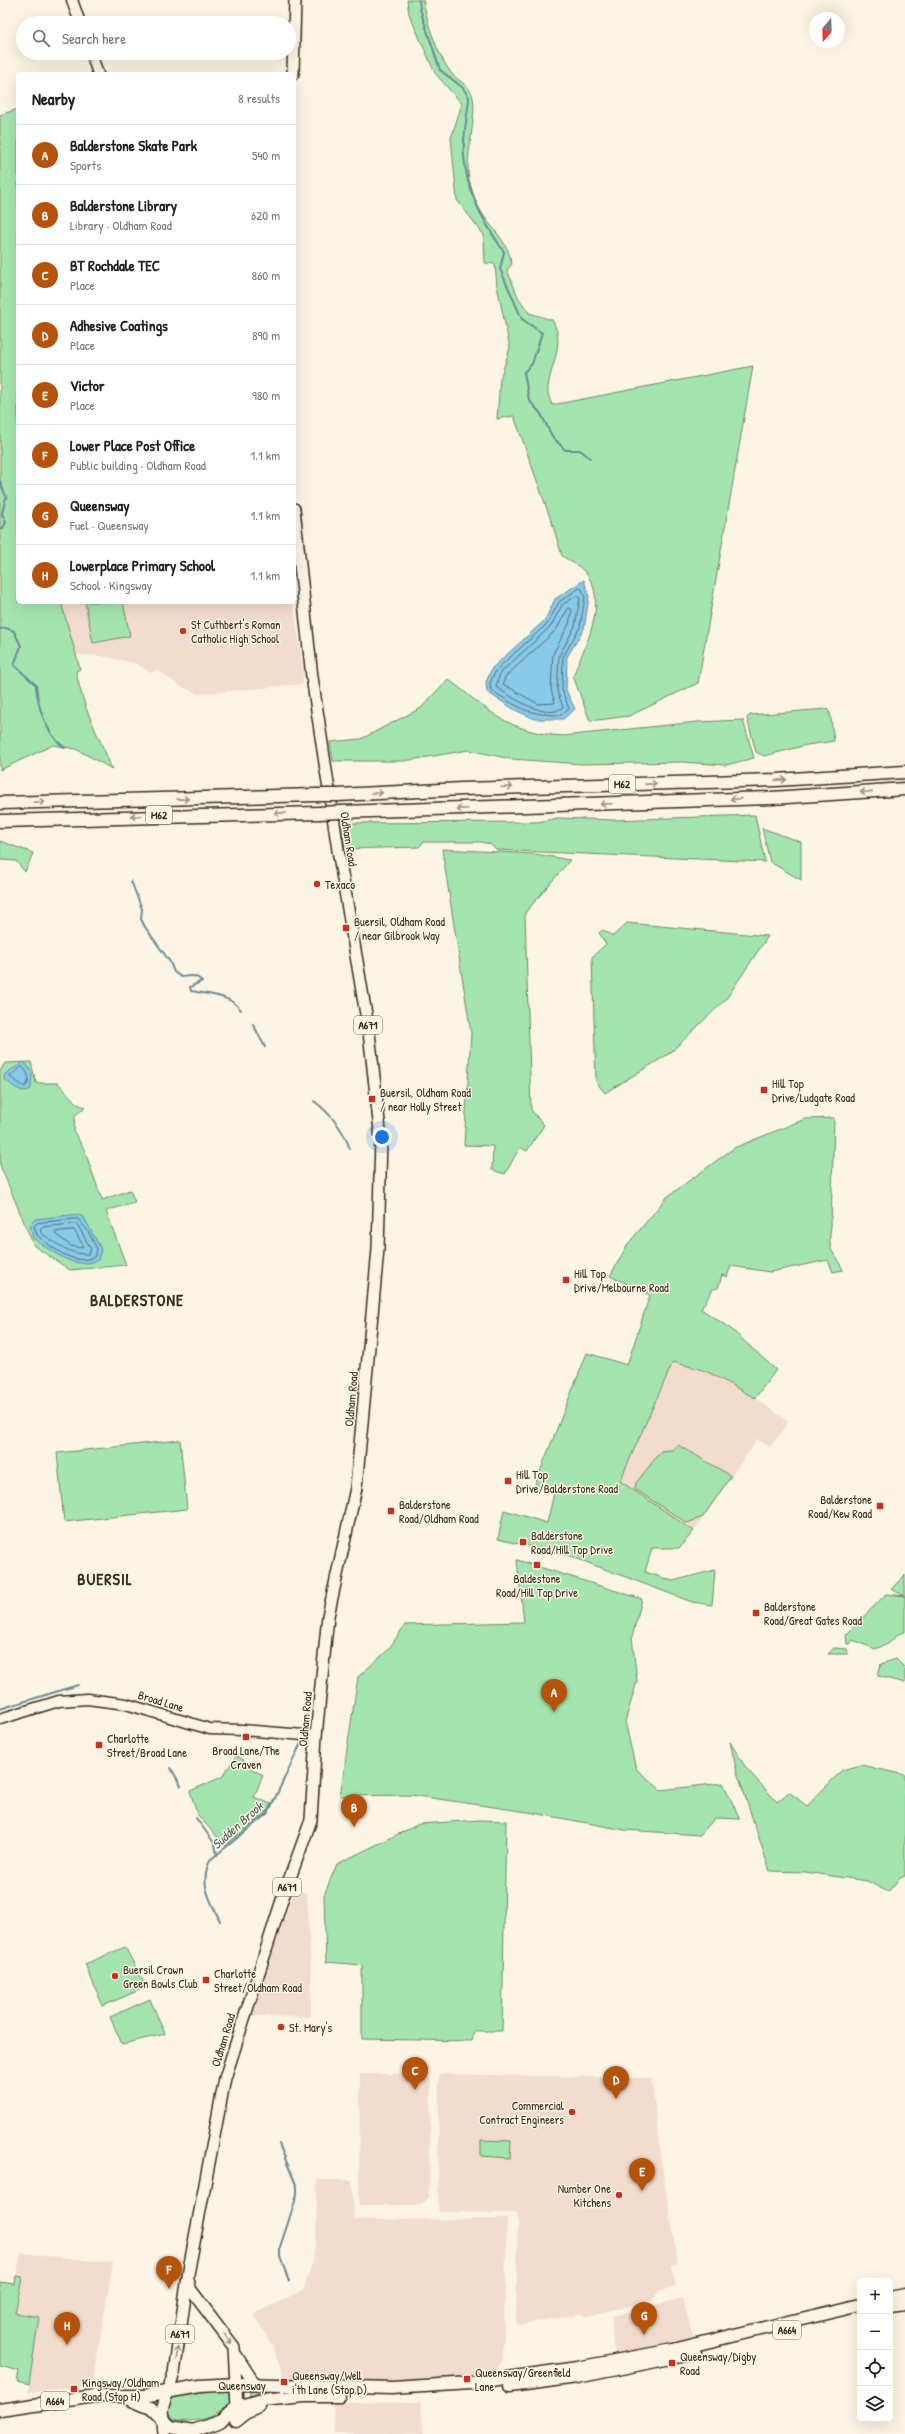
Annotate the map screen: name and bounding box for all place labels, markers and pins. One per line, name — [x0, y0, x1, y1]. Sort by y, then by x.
place label: St Cuthbert's Roman Catholic High School — [191, 616, 280, 647]
marker: St Cuthbert's Roman Catholic High School — [178, 626, 188, 636]
place label: Texaco — [325, 876, 355, 893]
marker: Texaco — [312, 879, 322, 889]
place label: Buersil, Oldham Road / near Gilbrook Way — [354, 913, 445, 944]
marker: Buersil, Oldham Road / near Gilbrook Way — [341, 923, 351, 933]
place label: Hill Top Drive/Ludgate Road — [772, 1075, 855, 1106]
place label: Buersil, Oldham Road / near Holly Street — [380, 1084, 471, 1115]
marker: Hill Top Drive/Ludgate Road — [759, 1085, 769, 1095]
marker: Buersil, Oldham Road / near Holly Street — [367, 1094, 377, 1104]
place label: Hill Top Drive/Melbourne Road — [574, 1265, 669, 1296]
marker: Hill Top Drive/Melbourne Road — [561, 1275, 571, 1285]
place label: Hill Top Drive/Balderstone Road — [516, 1466, 618, 1497]
marker: Hill Top Drive/Balderstone Road — [503, 1476, 513, 1486]
place label: Balderstone Road/Kew Road — [808, 1491, 872, 1522]
place label: Balderstone Road/Oldham Road — [399, 1496, 479, 1527]
marker: Balderstone Road/Kew Road — [875, 1501, 885, 1511]
marker: Balderstone Road/Oldham Road — [386, 1506, 396, 1516]
place label: Balderstone Road/Hill Top Drive — [531, 1527, 613, 1558]
marker: Balderstone Road/Hill Top Drive — [518, 1537, 528, 1547]
marker: Baldestone Road/Hill Top Drive — [532, 1560, 542, 1570]
place label: Baldestone Road/Hill Top Drive — [496, 1570, 578, 1601]
place label: Balderstone Road/Great Gates Road — [764, 1598, 862, 1629]
marker: Balderstone Road/Great Gates Road — [751, 1608, 761, 1618]
pin: A — [541, 1679, 567, 1712]
place label: Charlotte Street/Broad Lane — [107, 1730, 187, 1761]
marker: Broad Lane/The Craven — [241, 1732, 251, 1742]
marker: Charlotte Street/Broad Lane — [94, 1740, 104, 1750]
place label: Broad Lane/The Craven — [212, 1742, 280, 1773]
pin: B — [341, 1794, 367, 1827]
place label: Buersil Crown Green Bowls Club — [123, 1961, 198, 1992]
place label: Charlotte Street/Oldham Road — [214, 1965, 302, 1996]
marker: Buersil Crown Green Bowls Club — [110, 1971, 120, 1981]
marker: Charlotte Street/Oldham Road — [201, 1975, 211, 1985]
place label: St. Mary's — [289, 2019, 332, 2036]
marker: St. Mary's — [276, 2022, 286, 2032]
pin: C — [402, 2057, 428, 2090]
pin: D — [603, 2066, 629, 2099]
place label: Commercial Contract Engineers — [479, 2097, 565, 2128]
marker: Commercial Contract Engineers — [567, 2107, 577, 2117]
pin: E — [629, 2158, 655, 2191]
place label: Number One Kitchens — [558, 2180, 611, 2211]
marker: Number One Kitchens — [614, 2190, 624, 2200]
pin: F — [156, 2256, 182, 2289]
pin: G — [631, 2302, 657, 2335]
pin: H — [54, 2312, 80, 2345]
place label: Queensway/Digby Road — [680, 2348, 756, 2379]
marker: Queensway/Digby Road — [667, 2358, 677, 2368]
place label: Queensway/Greenfield Lane — [475, 2364, 571, 2395]
place label: Queensway/Well i'th Lane (Stop D) — [292, 2367, 367, 2398]
place label: Kingsway/Oldham Road (Stop H) — [82, 2374, 159, 2405]
marker: Queensway/Greenfield Lane — [462, 2374, 472, 2384]
marker: Queensway/Well i'th Lane (Stop D) — [279, 2377, 289, 2387]
marker: Kingsway/Oldham Road (Stop H) — [69, 2384, 79, 2394]

